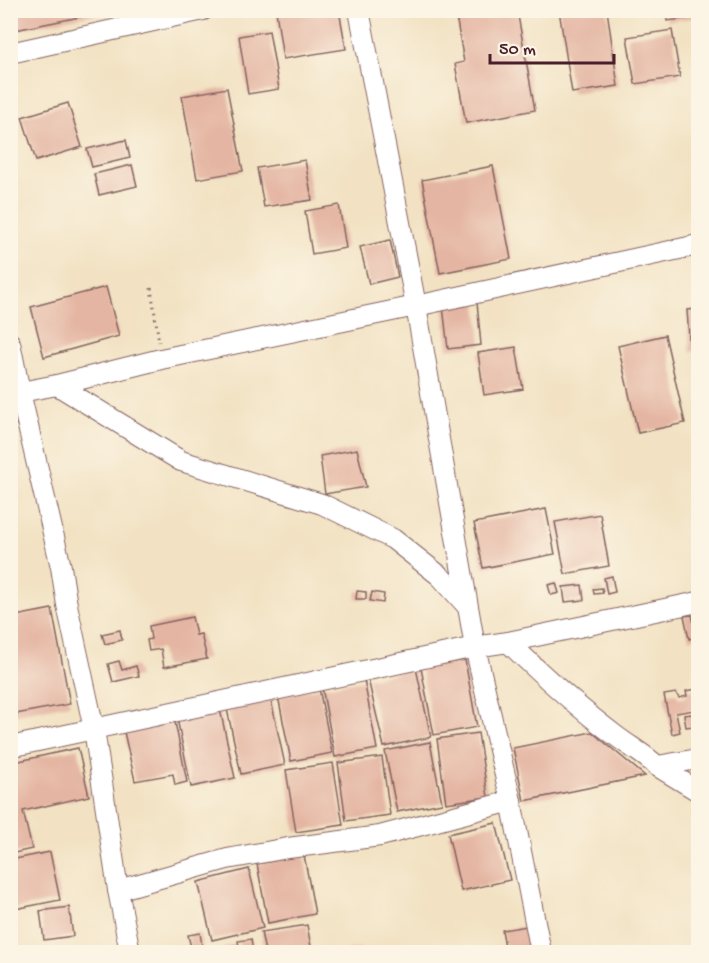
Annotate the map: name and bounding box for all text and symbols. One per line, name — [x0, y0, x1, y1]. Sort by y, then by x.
scale bar — [490, 27, 614, 65]
text: 50 m — [499, 40, 536, 61]

